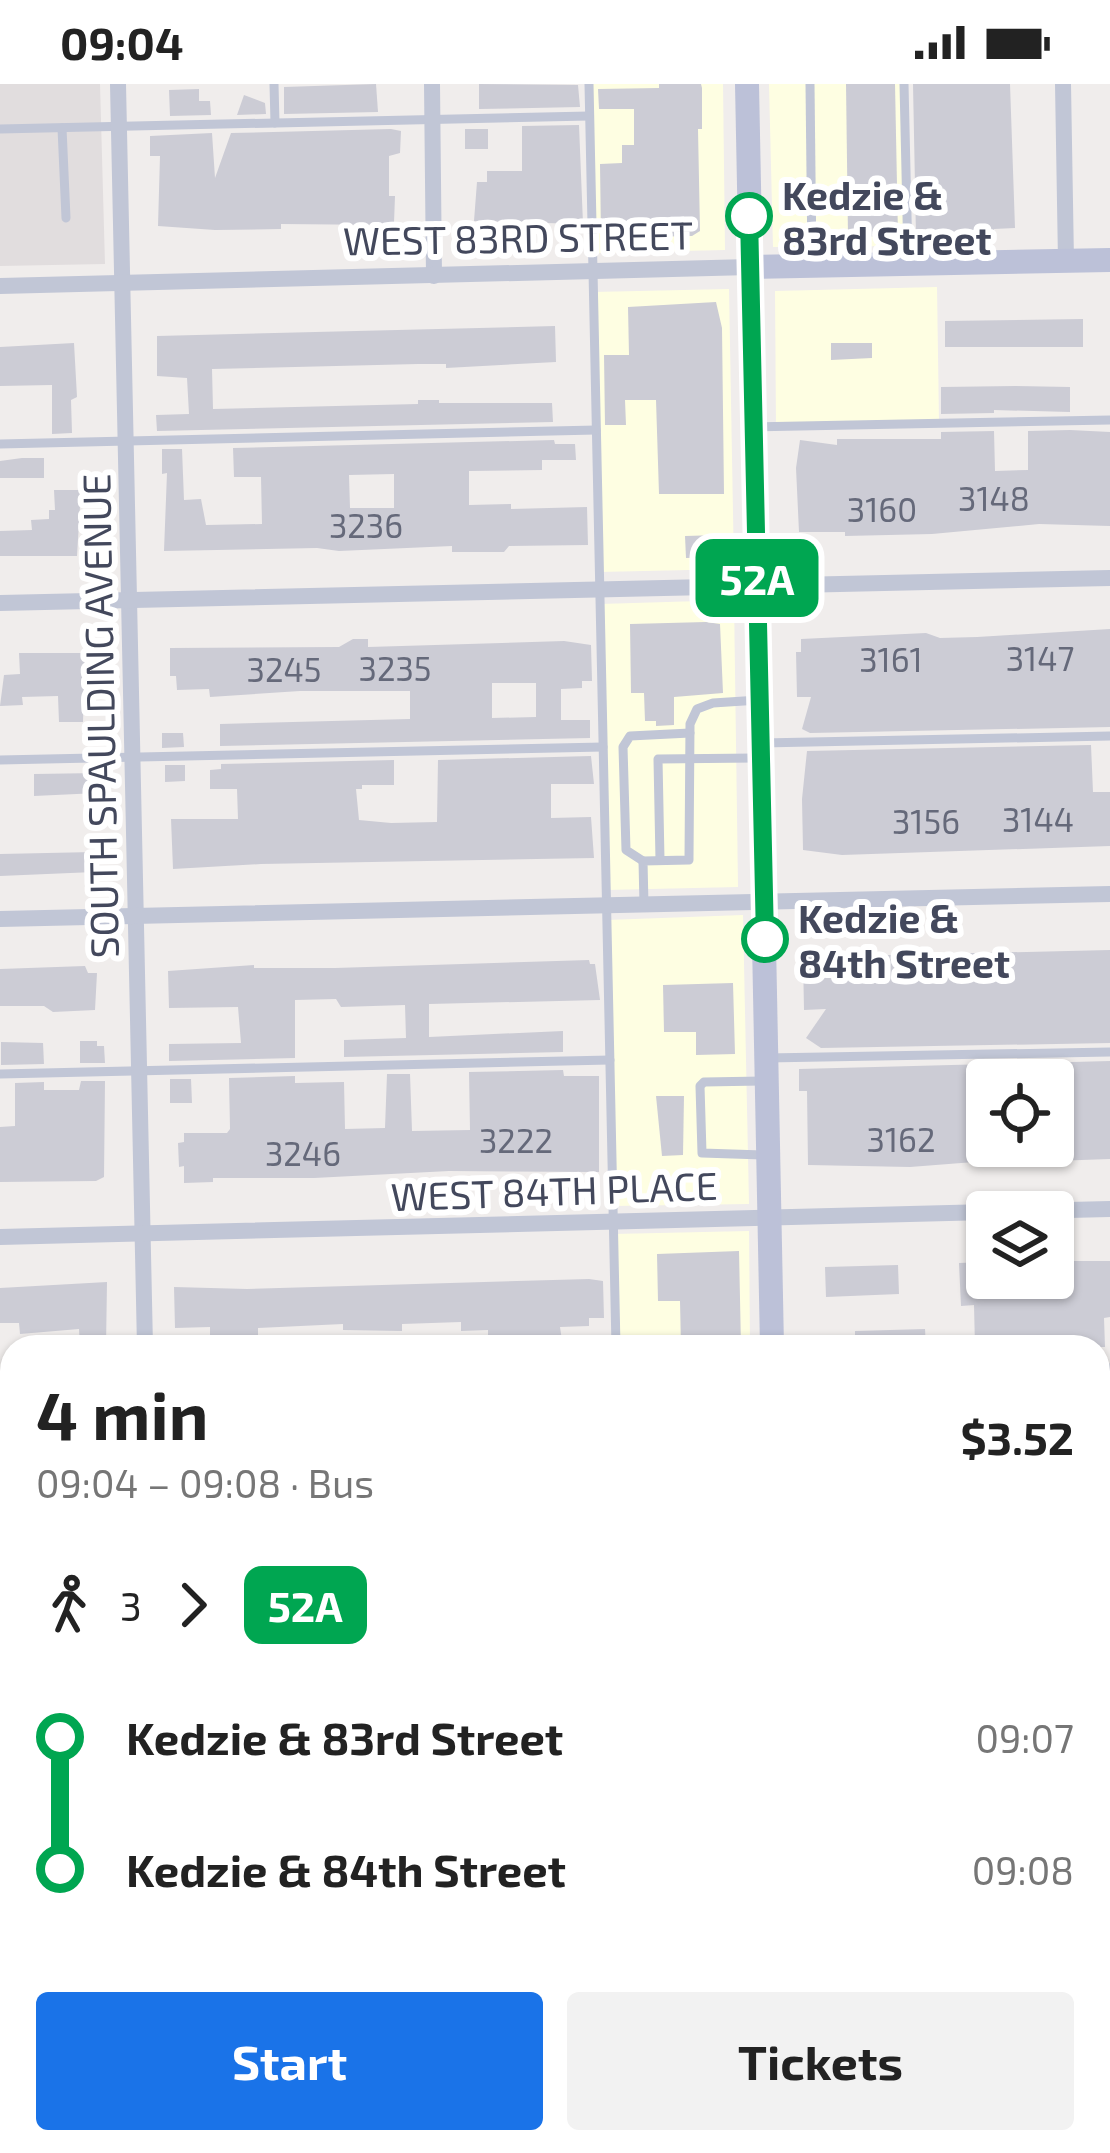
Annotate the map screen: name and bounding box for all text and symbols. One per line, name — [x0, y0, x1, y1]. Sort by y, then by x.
text: 09:04 — [60, 15, 184, 69]
place label: Kedzie & 83rd Street — [782, 171, 992, 263]
marker: Kedzie & 83rd Street — [727, 194, 771, 238]
street label: WEST 83RD STREET — [343, 210, 693, 264]
street label: SOUTH SPAULDING AVENUE — [71, 473, 127, 959]
house number: 3148 — [958, 478, 1030, 518]
house number: 3160 — [847, 489, 917, 529]
house number: 3236 — [329, 505, 403, 545]
line badge: 52A — [688, 539, 826, 617]
text: 52A — [719, 553, 795, 603]
house number: 3147 — [1006, 638, 1074, 678]
house number: 3161 — [859, 639, 923, 679]
house number: 3235 — [359, 648, 431, 688]
house number: 3245 — [247, 649, 321, 689]
house number: 3144 — [1002, 799, 1074, 839]
house number: 3156 — [892, 801, 960, 841]
place label: Kedzie & 84th Street — [798, 894, 1010, 986]
marker: Kedzie & 84th Street — [743, 917, 787, 961]
map controls — [966, 1059, 1074, 1299]
button: locate — [966, 1059, 1074, 1167]
house number: 3162 — [867, 1119, 935, 1159]
house number: 3222 — [479, 1120, 553, 1160]
house number: 3246 — [265, 1133, 341, 1173]
street label: WEST 84TH PLACE — [390, 1161, 718, 1219]
button: layers — [966, 1191, 1074, 1299]
text: 4 min — [36, 1374, 208, 1453]
text: $3.52 — [960, 1410, 1074, 1464]
text: 09:04 – 09:08 · Bus — [36, 1459, 374, 1506]
icon: walk — [36, 1572, 102, 1638]
icon: forward — [160, 1572, 226, 1638]
text: 52A — [268, 1580, 343, 1630]
text: 3 — [120, 1582, 142, 1629]
text: Kedzie & 83rd Street — [126, 1710, 563, 1764]
text: 09:07 — [975, 1714, 1074, 1761]
text: Kedzie & 84th Street — [126, 1842, 566, 1896]
text: 09:08 — [972, 1846, 1074, 1893]
button: Start — [36, 1992, 543, 2130]
button: Tickets — [567, 1992, 1074, 2130]

